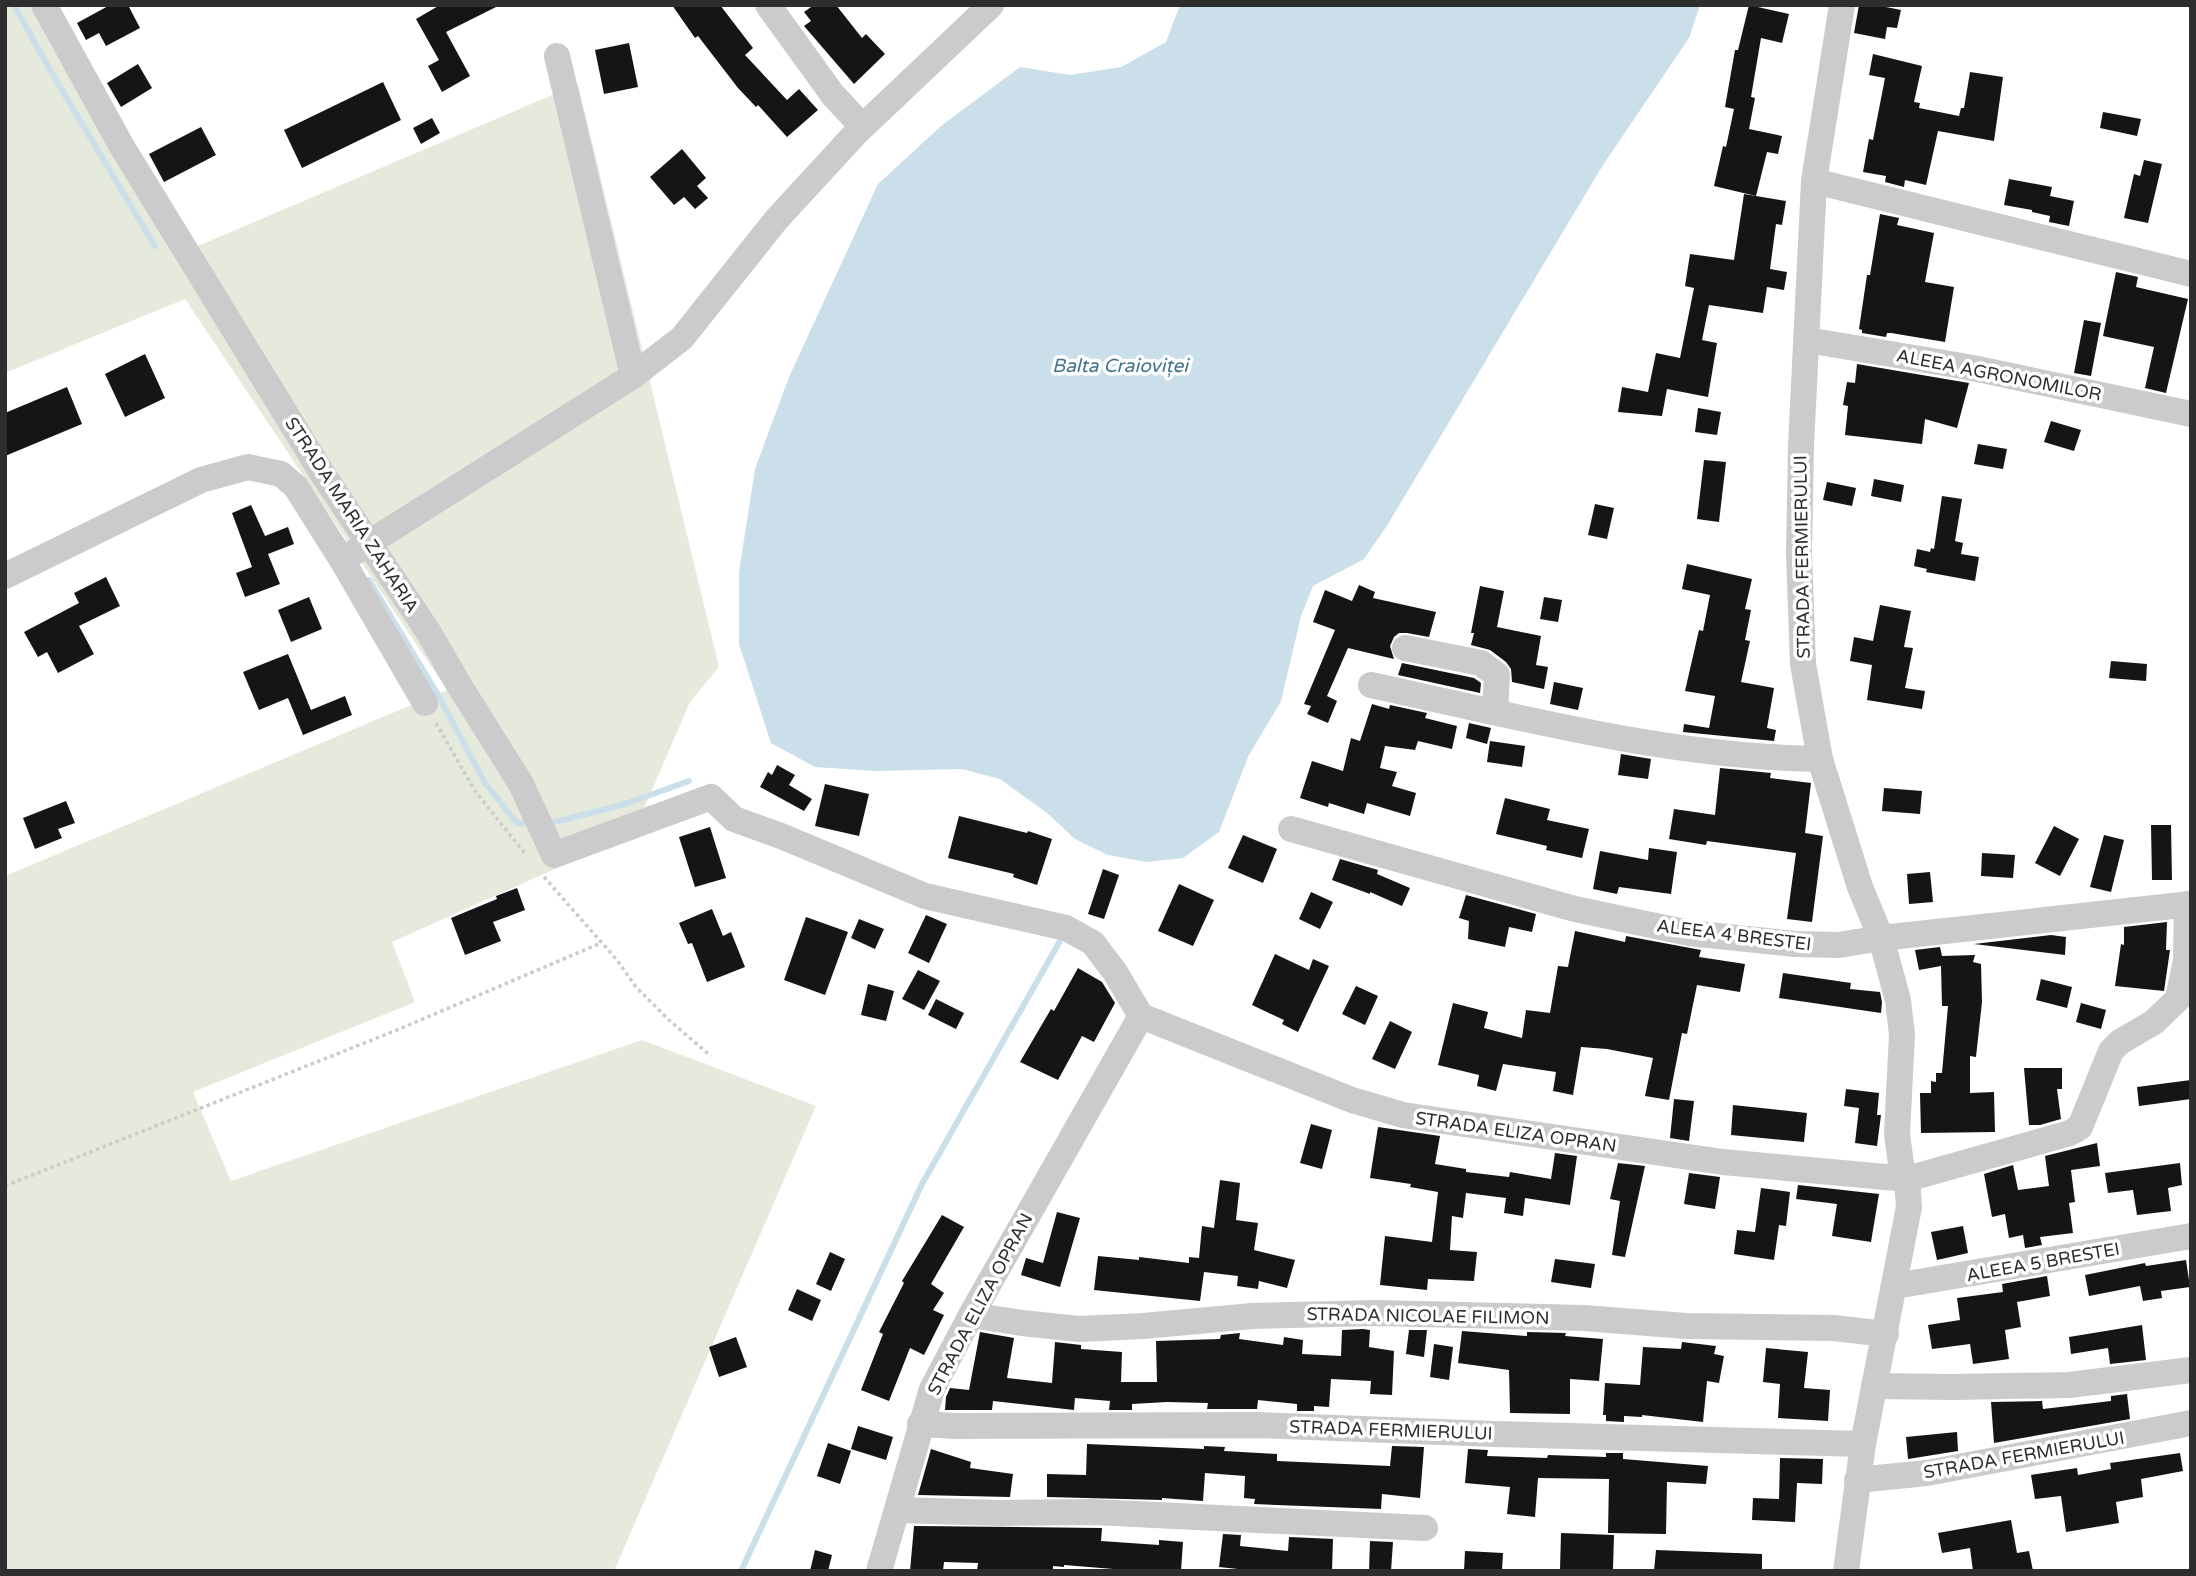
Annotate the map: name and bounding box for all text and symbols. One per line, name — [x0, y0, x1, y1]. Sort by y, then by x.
street label: ALEEA AGRONOMILOR — [1895, 344, 2103, 406]
water label: Balta Craioviței — [1052, 355, 1190, 377]
street label: STRADA MARIA ZAHARIA — [280, 413, 424, 617]
street label: STRADA FERMIERULUI — [1789, 455, 1815, 659]
street label: ALEEA 4 BRESTEI — [1655, 915, 1813, 955]
street label: STRADA ELIZA OPRAN — [1414, 1107, 1618, 1157]
street label: STRADA ELIZA OPRAN — [923, 1209, 1037, 1399]
street label: ALEEA 5 BRESTEI — [1964, 1238, 2122, 1286]
street label: STRADA NICOLAE FILIMON — [1306, 1303, 1550, 1329]
street label: STRADA FERMIERULUI — [1289, 1415, 1493, 1445]
street label: STRADA FERMIERULUI — [1922, 1426, 2126, 1484]

